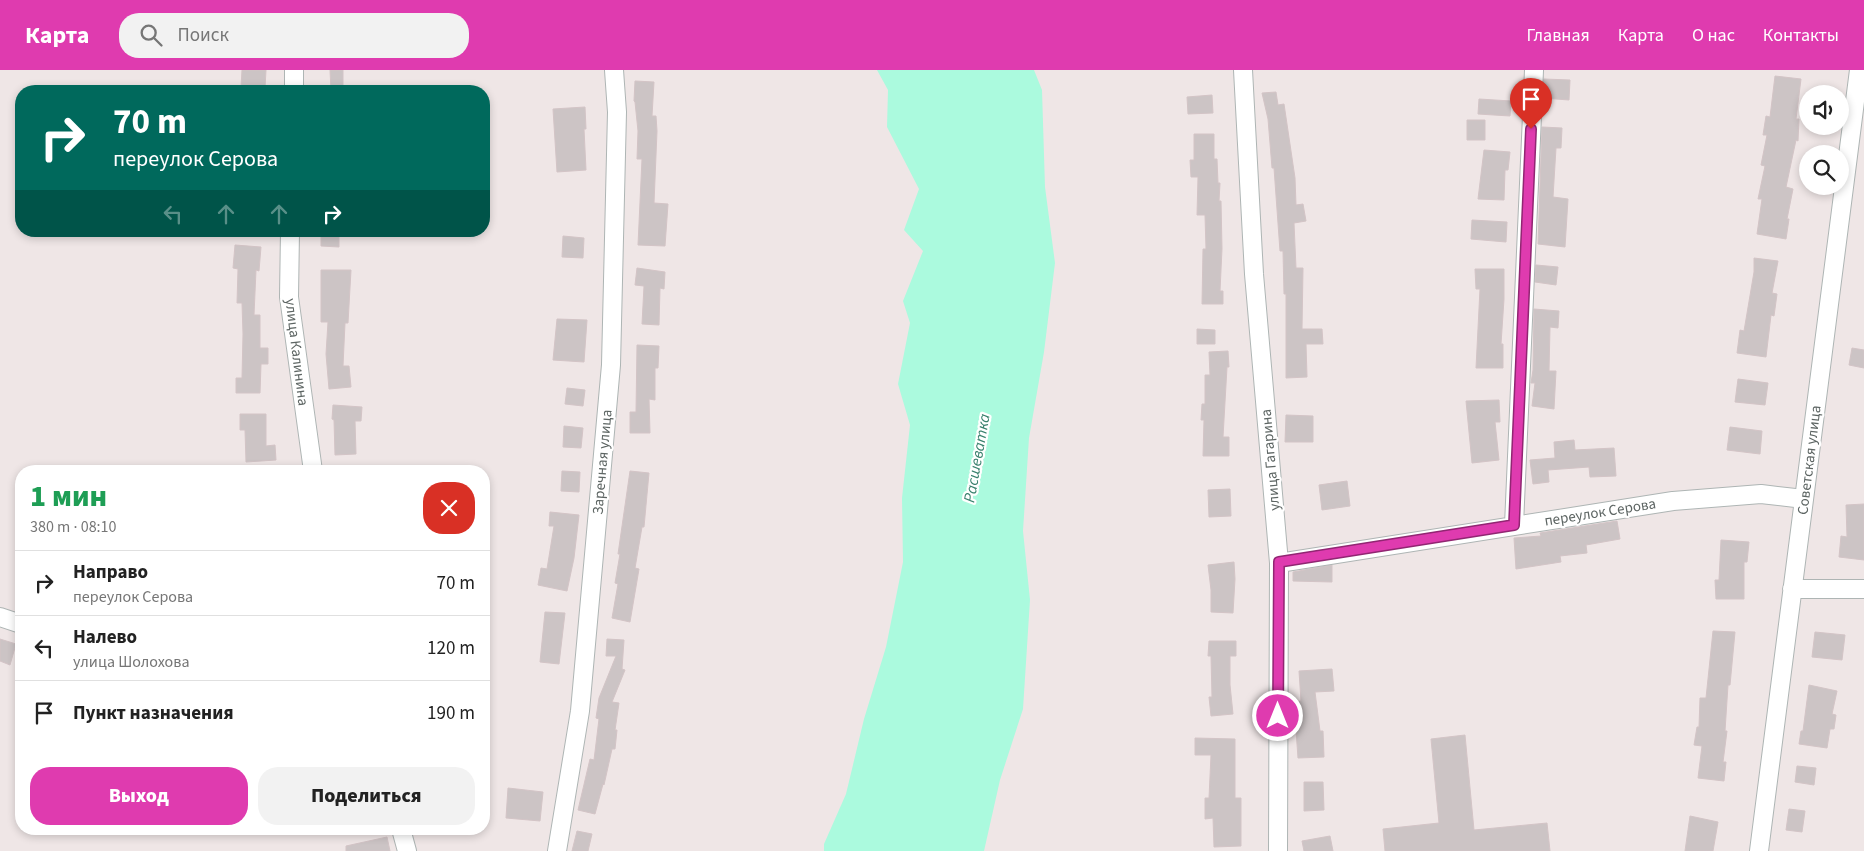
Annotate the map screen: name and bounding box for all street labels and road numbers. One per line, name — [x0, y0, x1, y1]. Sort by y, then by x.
street label: улица Калинина — [280, 297, 314, 407]
street label: Советская улица — [1792, 404, 1827, 516]
street label: улица Гагарина — [1256, 408, 1285, 512]
street label: Заречная улица — [587, 409, 618, 515]
street label: переулок Серова — [1543, 493, 1657, 532]

